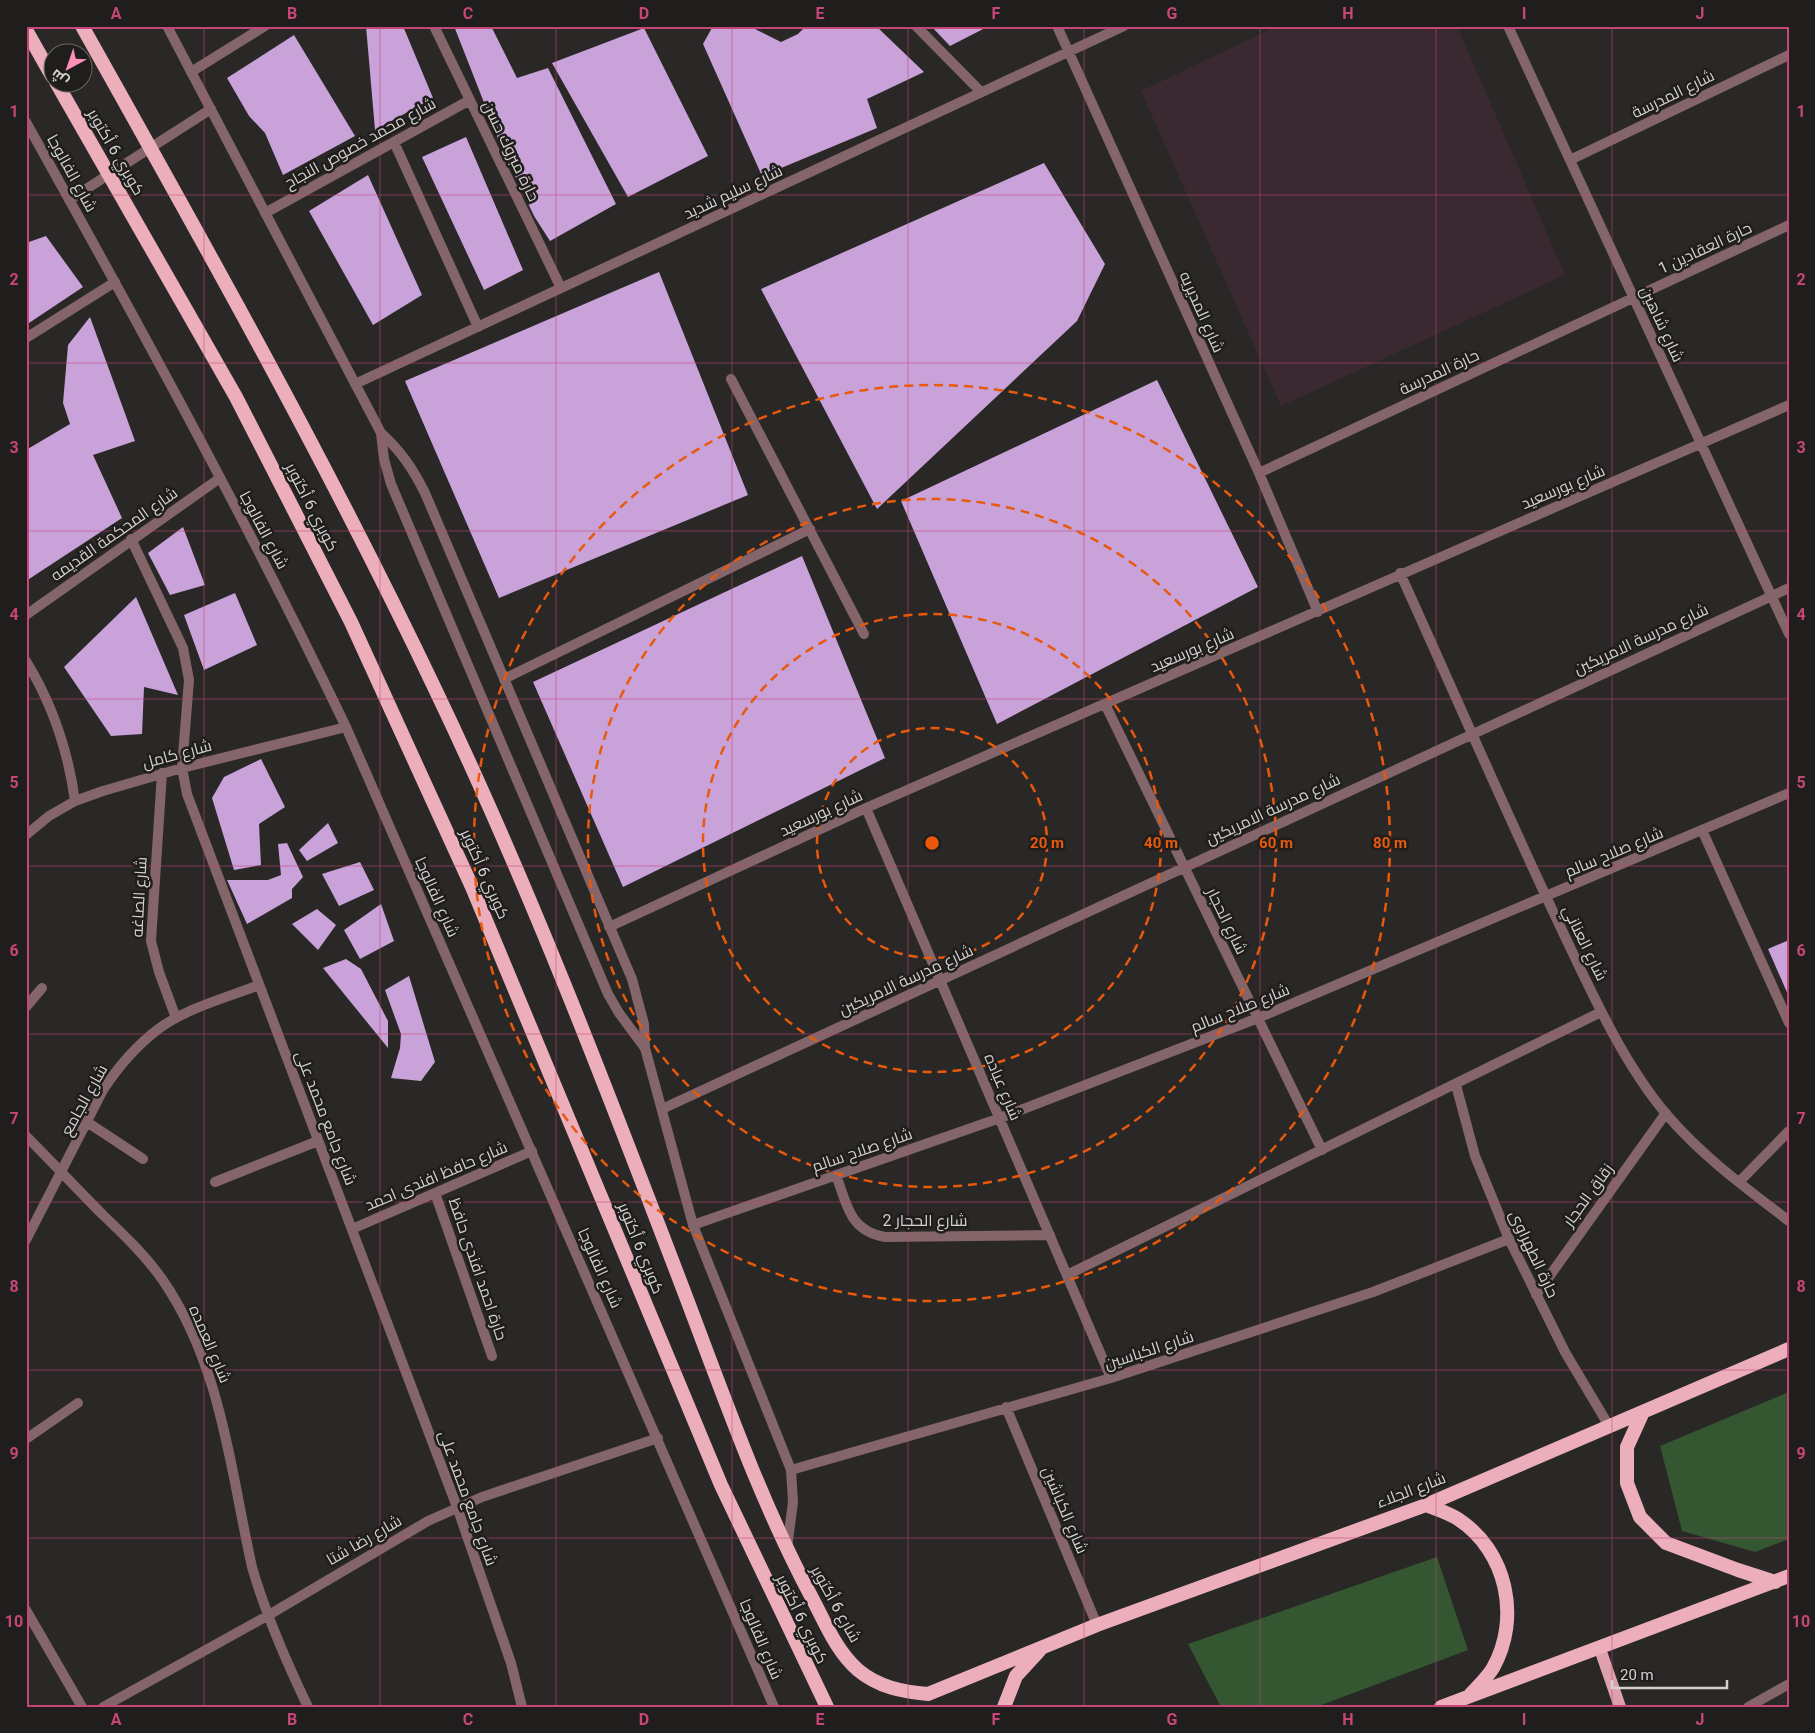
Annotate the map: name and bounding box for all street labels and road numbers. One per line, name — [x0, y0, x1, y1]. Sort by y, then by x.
street label: شارع المدرسة — [1629, 66, 1718, 124]
street label: شارع محمد خصوص النجاح — [281, 93, 440, 194]
street label: حارة مبروك حسن — [478, 98, 544, 205]
street label: كوبري 6 أكتوبر — [80, 104, 148, 201]
street label: شارع الفالوجا — [41, 131, 101, 216]
street label: شارع سليم شديد — [681, 161, 786, 225]
street label: حارة العقادين 1 — [1655, 218, 1755, 279]
street label: شارع المديريه — [1174, 268, 1228, 356]
street label: شارع شاهين — [1634, 283, 1688, 366]
street label: حارة المدرسة — [1396, 345, 1482, 399]
street label: كوبري 6 أكتوبر — [278, 459, 342, 556]
street label: شارع بورسعيد — [1518, 461, 1609, 515]
street label: شارع المحكمة القديمه — [47, 483, 182, 587]
street label: شارع الفالوجا — [234, 488, 293, 573]
street label: شارع مدرسة الامريكين — [1571, 600, 1712, 680]
street label: شارع بورسعيد — [1147, 624, 1238, 678]
street label: شارع كامل — [140, 736, 214, 774]
street label: شارع مدرسة الامريكين — [1203, 770, 1344, 850]
street label: شارع بورسعيد — [776, 786, 866, 842]
street label: شارع صلاح سالم — [1562, 823, 1667, 883]
street label: كوبري 6 أكتوبر — [453, 825, 513, 924]
street label: شارع الفالوجا — [409, 854, 463, 941]
street label: شارع الصاغه — [127, 856, 153, 938]
street label: شارع الحجار — [1200, 884, 1251, 958]
street label: شارع العناني — [1555, 902, 1611, 986]
street label: شارع مدرسة الامريكين — [836, 941, 977, 1021]
street label: شارع صلاح سالم — [1188, 980, 1293, 1038]
street label: شارع جامع محمد على — [290, 1048, 360, 1189]
street label: شارع عباده — [979, 1051, 1026, 1124]
street label: شارع الجامع — [57, 1061, 113, 1140]
street label: شارع صلاح سالم — [809, 1124, 915, 1178]
street label: شارع حافظ افندى احمد — [362, 1137, 511, 1217]
street label: زقاق الحجار — [1558, 1160, 1618, 1232]
street label: حارة احمد افندى حافظ — [444, 1195, 511, 1343]
street label: كوبري 6 أكتوبر — [610, 1199, 668, 1298]
street label: حارة الطهراوى — [1505, 1207, 1563, 1301]
street label: شارع الحجار 2 — [883, 1211, 967, 1232]
street label: شارع الفالوجا — [572, 1225, 626, 1312]
street label: شارع العمده — [183, 1302, 235, 1386]
street label: شارع الكباسين — [1102, 1327, 1197, 1375]
street label: شارع جامع محمد على — [433, 1428, 501, 1569]
street label: شارع الكباشين — [1036, 1464, 1092, 1557]
street label: شارع الجلاء — [1374, 1468, 1449, 1514]
street label: شارع رضا شتا — [323, 1511, 406, 1571]
street label: شارع 6 أكتوبر — [805, 1561, 865, 1647]
street label: كوبري 6 أكتوبر — [768, 1570, 832, 1668]
street label: شارع الفالوجا — [734, 1596, 787, 1683]

